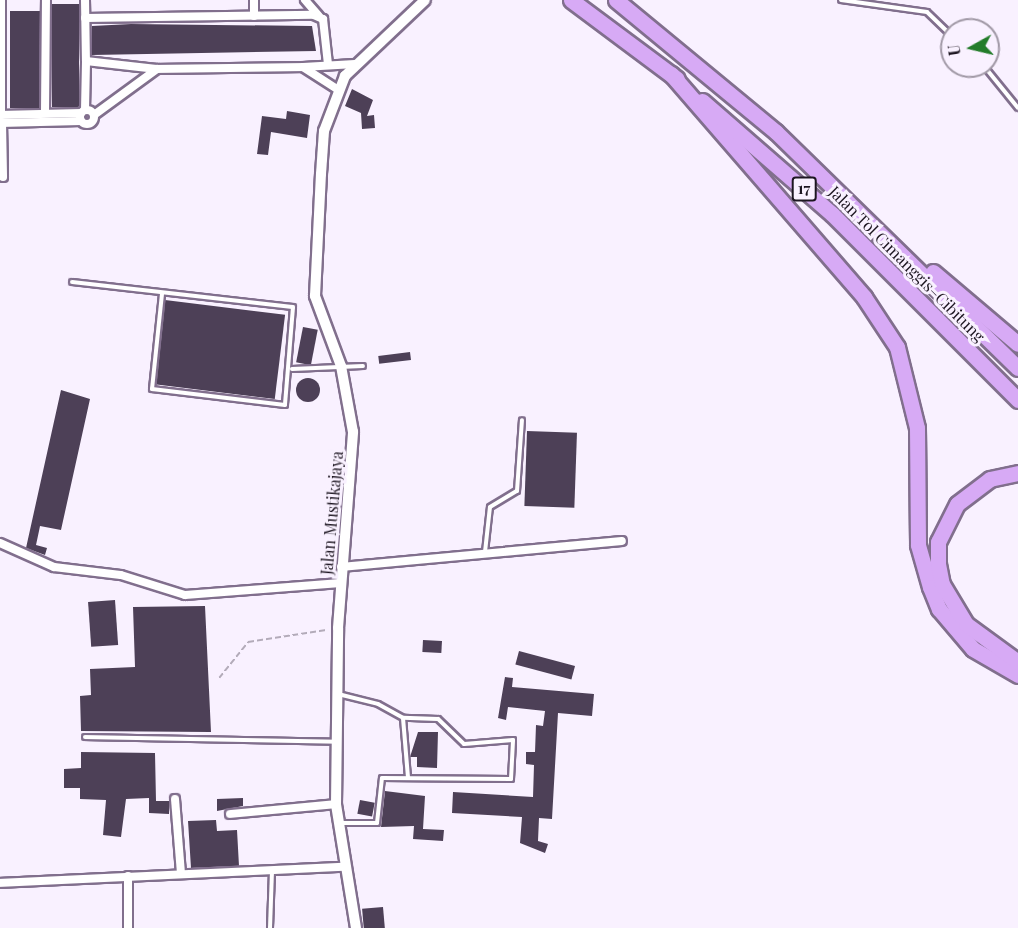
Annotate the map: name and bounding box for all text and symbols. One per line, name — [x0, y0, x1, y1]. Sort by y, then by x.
north arrow — [940, 18, 1000, 78]
text: U — [942, 43, 965, 57]
road number: 17 — [790, 177, 818, 201]
street label: Jalan Tol Cimanggis–Cibitung — [825, 182, 989, 346]
street label: Jalan Mustikajaya — [317, 450, 347, 576]

